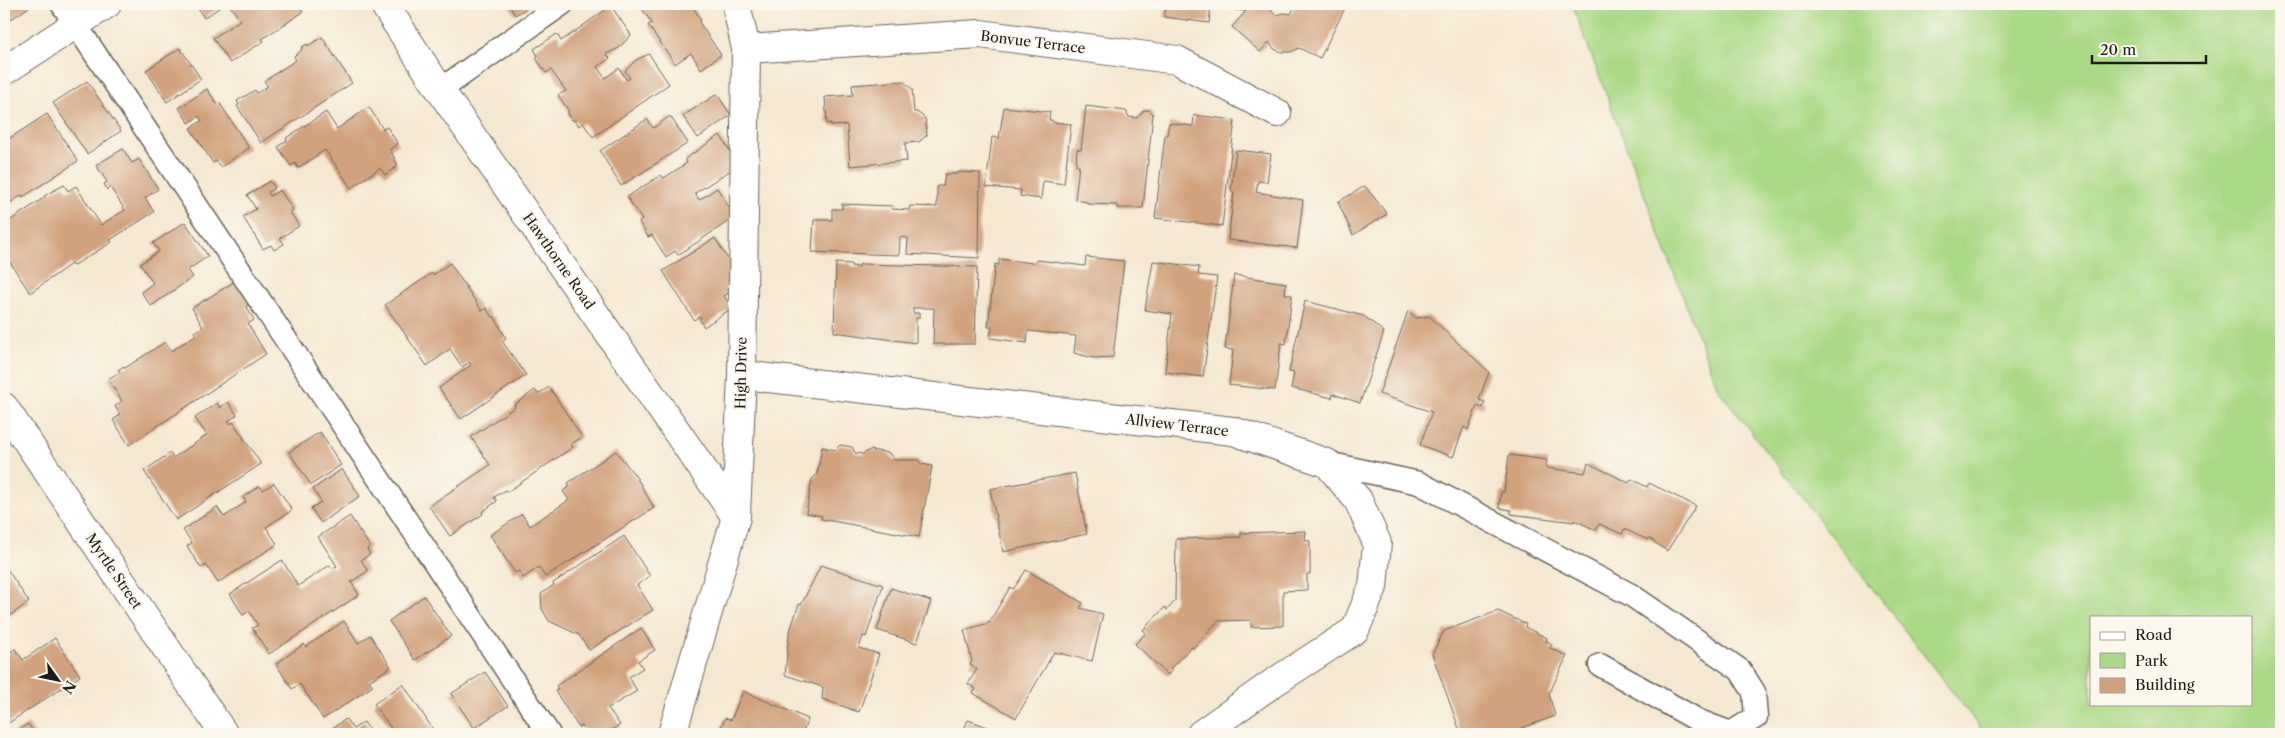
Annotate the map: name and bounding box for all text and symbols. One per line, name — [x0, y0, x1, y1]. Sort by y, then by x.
street label: Bonvue Terrace — [980, 27, 1087, 57]
scale bar — [2092, 32, 2206, 64]
text: 20 m — [2100, 40, 2136, 59]
street label: Hawthorne Road — [519, 209, 599, 313]
street label: High Drive — [731, 336, 751, 409]
street label: Allview Terrace — [1123, 410, 1230, 440]
street label: Myrtle Street — [82, 530, 146, 612]
legend — [2090, 616, 2252, 706]
text: Road — [2135, 625, 2172, 644]
text: Park — [2135, 651, 2169, 670]
north arrow — [32, 656, 82, 706]
text: Building — [2135, 675, 2195, 694]
text: N — [58, 677, 80, 697]

